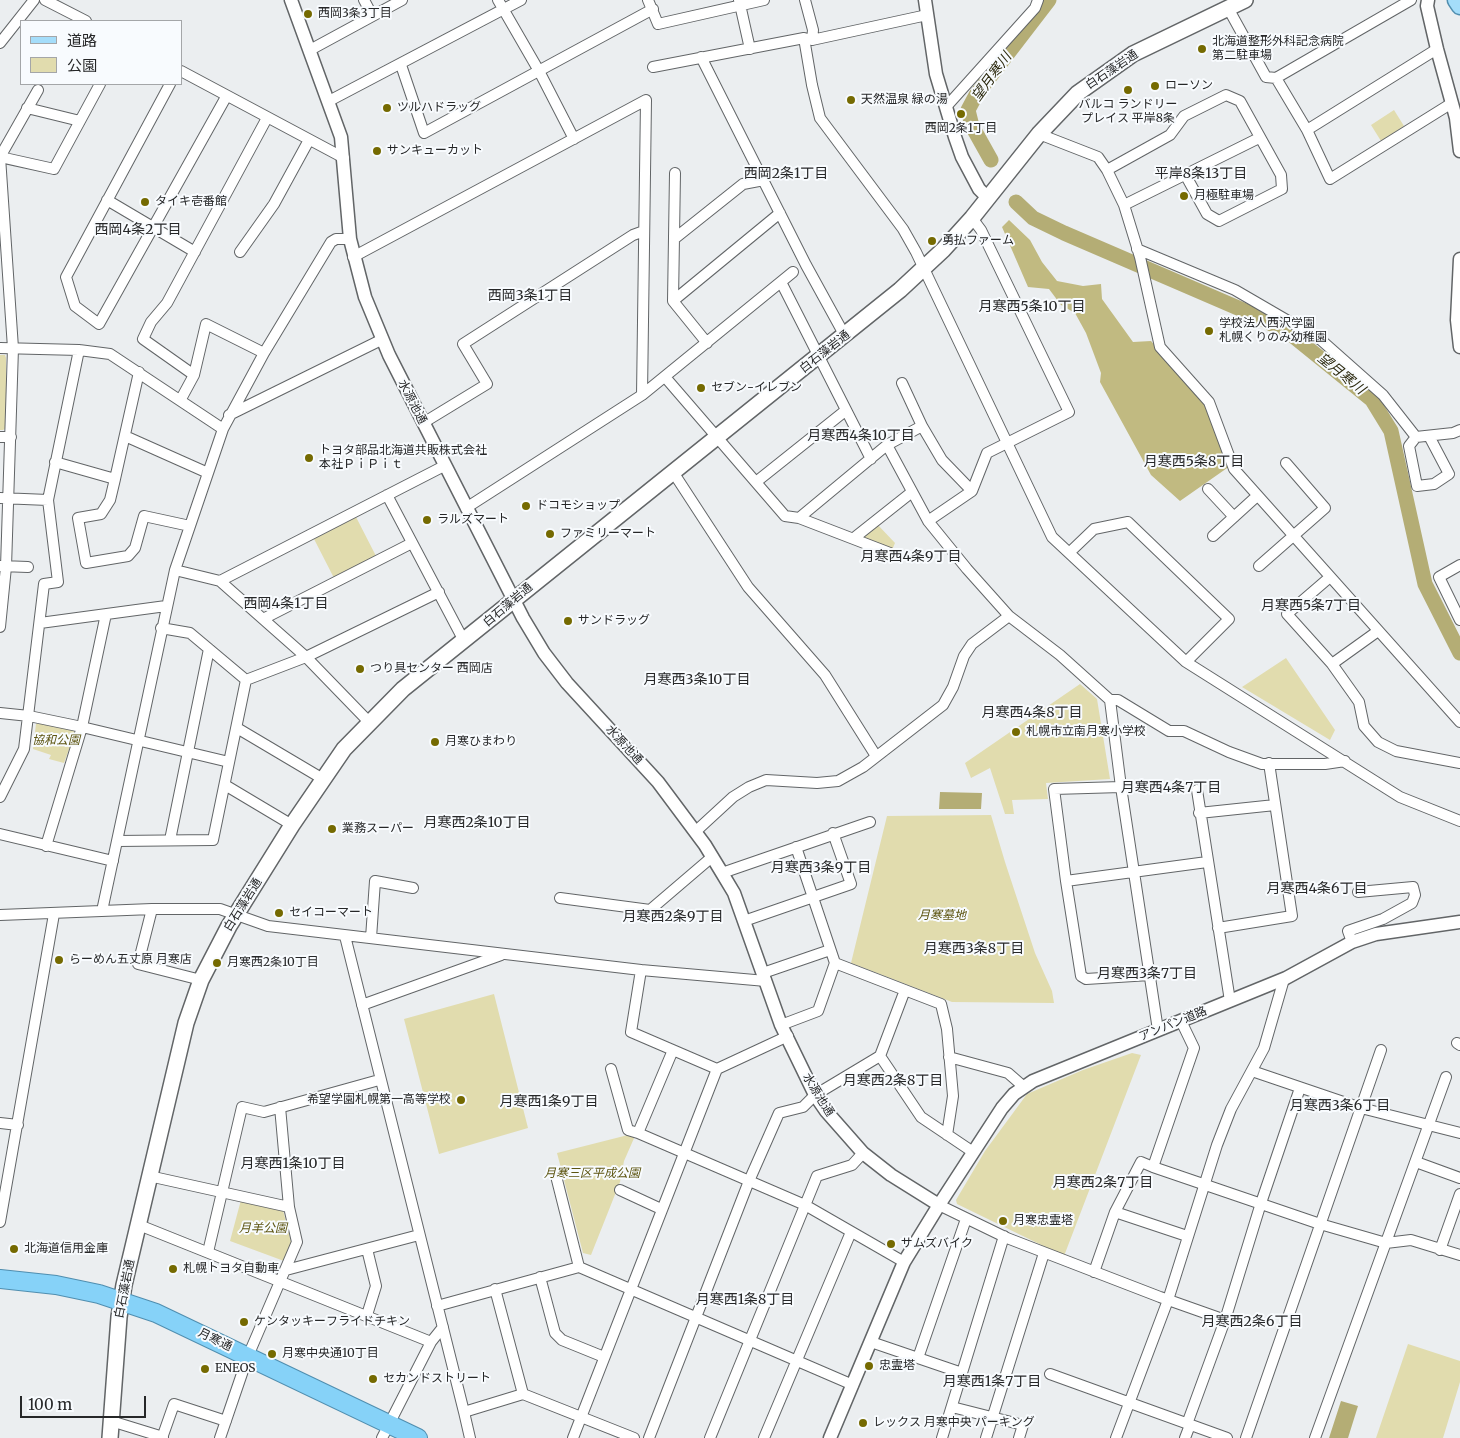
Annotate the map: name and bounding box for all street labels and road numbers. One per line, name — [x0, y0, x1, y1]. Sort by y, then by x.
street label: 白石藻岩通 — [1083, 47, 1141, 93]
street label: 白石藻岩通 — [797, 328, 853, 376]
street label: 水源池通 — [395, 377, 429, 427]
street label: 白石藻岩通 — [480, 580, 536, 630]
street label: 水源池通 — [602, 723, 646, 767]
street label: 白石藻岩通 — [221, 876, 265, 934]
street label: アンパン道路 — [1137, 1004, 1209, 1044]
street label: 水源池通 — [799, 1071, 837, 1119]
street label: 白石藻岩通 — [112, 1258, 138, 1320]
street label: 月寒通 — [196, 1326, 234, 1354]

